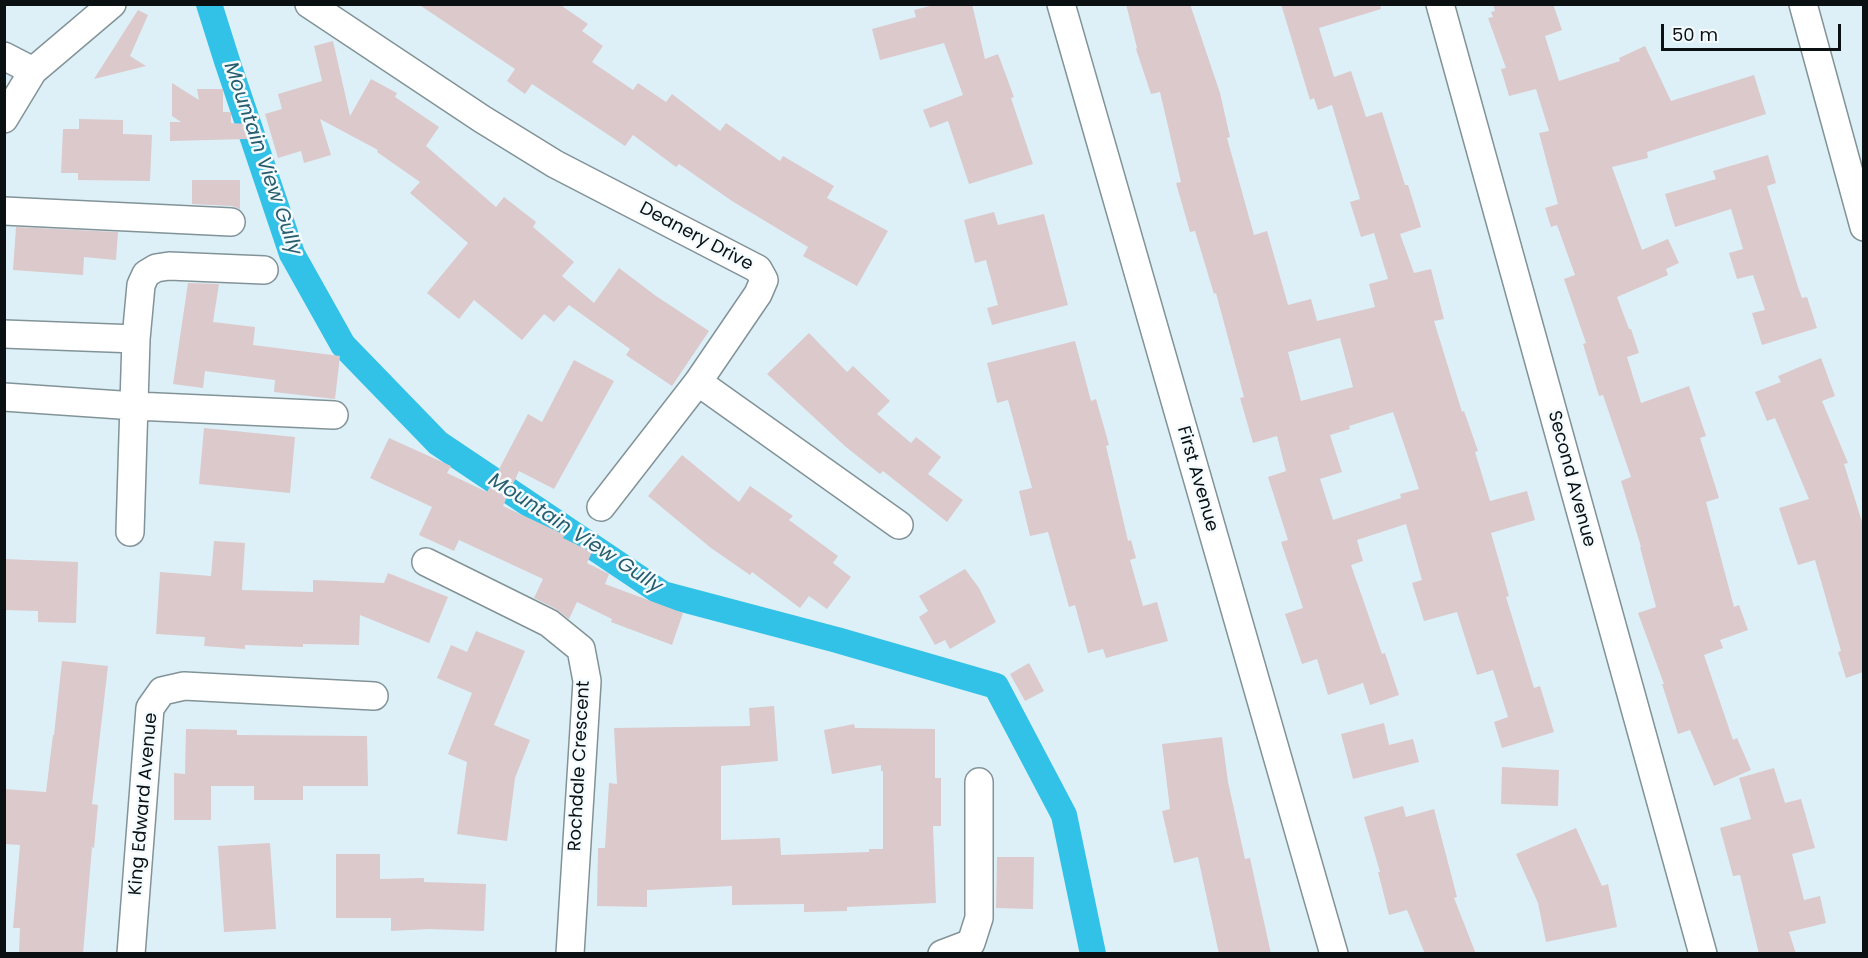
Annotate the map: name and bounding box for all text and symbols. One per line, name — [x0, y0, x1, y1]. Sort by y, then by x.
scale bar — [1664, 12, 1844, 50]
text: 50 m — [1672, 22, 1718, 47]
water label: Mountain View Gully — [218, 59, 306, 259]
street label: Deanery Drive — [636, 198, 756, 276]
street label: Second Avenue — [1542, 408, 1600, 550]
street label: First Avenue — [1172, 424, 1222, 534]
water label: Mountain View Gully — [483, 469, 667, 599]
street label: Rochdale Crescent — [565, 680, 595, 852]
street label: King Edward Avenue — [125, 712, 163, 896]

